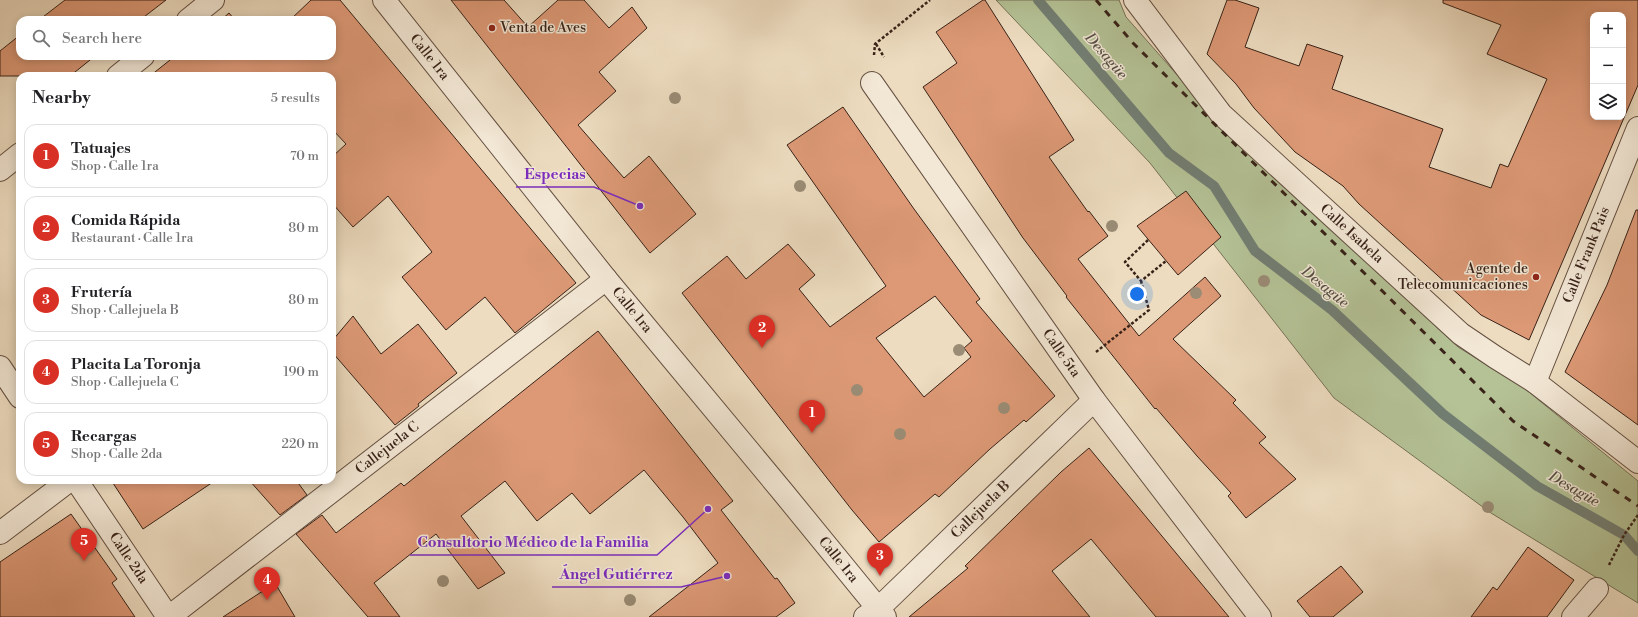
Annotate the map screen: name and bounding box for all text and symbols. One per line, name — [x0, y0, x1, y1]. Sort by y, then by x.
map controls — [1590, 12, 1626, 120]
button: + — [1590, 12, 1626, 48]
search box — [16, 16, 336, 60]
place label: Venta de Aves — [499, 19, 586, 37]
marker: Venta de Aves — [487, 23, 497, 33]
icon: search — [30, 27, 52, 49]
water label: Desagüe — [1080, 28, 1131, 83]
text: Search here — [62, 29, 142, 48]
street label: Calle 1ra — [406, 30, 454, 85]
button: − — [1590, 48, 1626, 84]
button: layers — [1590, 84, 1626, 120]
text: Nearby — [32, 87, 91, 109]
text: 5 results — [271, 90, 320, 106]
text: Tatuajes — [71, 139, 131, 158]
text: 1 — [43, 148, 49, 164]
text: 70 m — [290, 148, 319, 164]
text: Shop · Calle 1ra — [71, 158, 159, 174]
callout: Especias — [516, 160, 594, 187]
text: Especias — [524, 165, 586, 184]
street label: Calle Isabela — [1316, 200, 1388, 268]
street label: Calle Frank Pais — [1559, 204, 1614, 306]
text: Comida Rápida — [71, 211, 180, 230]
text: 2 — [42, 220, 50, 236]
text: 80 m — [288, 220, 319, 236]
text: Restaurant · Calle 1ra — [71, 230, 193, 246]
place label: Agente de Telecomunicaciones — [1398, 260, 1528, 294]
water label: Desagüe — [1297, 261, 1353, 312]
marker: Agente de Telecomunicaciones — [1531, 272, 1541, 282]
text: Frutería — [71, 283, 132, 302]
street label: Calle 1ra — [608, 284, 657, 337]
your location — [1127, 284, 1147, 304]
text: 3 — [42, 292, 50, 308]
text: 80 m — [288, 292, 319, 308]
text: Shop · Callejuela B — [71, 302, 179, 318]
pin: 2 — [749, 315, 775, 348]
street label: Calle 5ta — [1038, 326, 1085, 382]
text: Placita La Toronja — [71, 355, 201, 374]
text: 4 — [42, 364, 50, 380]
text: 190 m — [283, 364, 319, 380]
text: Shop · Callejuela C — [71, 374, 179, 390]
pin: 1 — [799, 400, 825, 433]
street label: Callejuela C — [352, 418, 423, 478]
text: Recargas — [71, 427, 137, 446]
text: 5 — [42, 436, 50, 452]
text: 220 m — [281, 436, 319, 452]
text: Shop · Calle 2da — [71, 446, 162, 462]
water label: Desagüe — [1544, 466, 1603, 511]
street label: Callejuela B — [947, 477, 1014, 543]
pin: 5 — [71, 528, 97, 561]
callout: Consultorio Médico de la Familia — [410, 528, 657, 555]
street label: Calle 2da — [105, 529, 153, 588]
text: Consultorio Médico de la Familia — [417, 533, 650, 552]
street label: Calle 1ra — [814, 533, 863, 587]
pin: 3 — [867, 543, 893, 576]
callout: Ángel Gutiérrez — [552, 560, 681, 587]
text: Ángel Gutiérrez — [558, 564, 673, 584]
pin: 4 — [254, 567, 280, 600]

